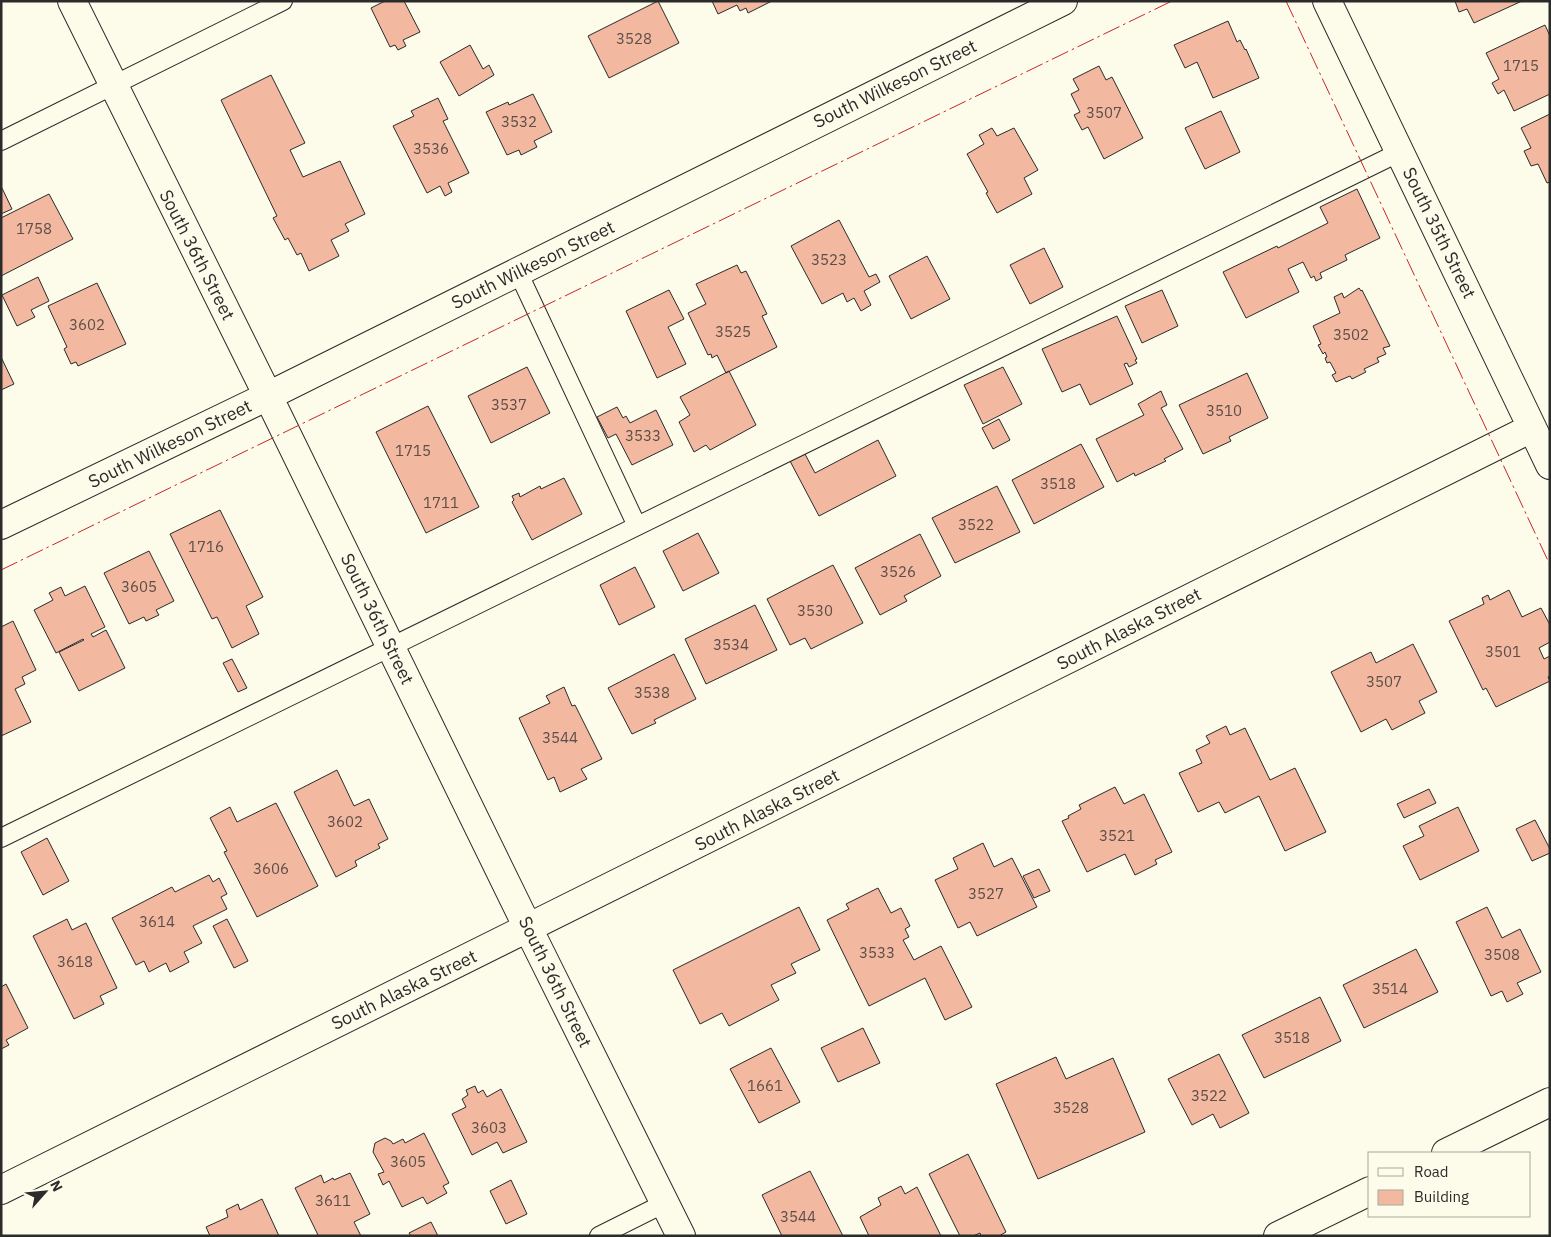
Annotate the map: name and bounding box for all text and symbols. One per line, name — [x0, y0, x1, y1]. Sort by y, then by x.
house number: 3528 — [616, 29, 652, 48]
street label: South Wilkeson Street — [809, 34, 980, 133]
house number: 1715 — [1503, 56, 1539, 75]
house number: 3507 — [1086, 103, 1122, 122]
house number: 3532 — [501, 112, 537, 131]
house number: 3536 — [413, 139, 449, 158]
street label: South 35th Street — [1398, 163, 1481, 302]
street label: South 36th Street — [155, 186, 240, 324]
street label: South Wilkeson Street — [447, 215, 618, 314]
house number: 1758 — [16, 219, 52, 238]
house number: 3523 — [811, 250, 847, 269]
house number: 3602 — [69, 315, 105, 334]
house number: 3525 — [715, 322, 751, 341]
house number: 3502 — [1333, 325, 1369, 344]
street label: South Wilkeson Street — [84, 394, 255, 493]
house number: 3537 — [491, 395, 527, 414]
house number: 3510 — [1206, 401, 1242, 420]
house number: 3533 — [625, 426, 661, 445]
house number: 1715 — [395, 441, 431, 460]
house number: 3518 — [1040, 474, 1076, 493]
house number: 1711 — [423, 493, 459, 512]
house number: 3522 — [958, 515, 994, 534]
house number: 1716 — [188, 537, 224, 556]
street label: South 36th Street — [336, 549, 419, 688]
house number: 3526 — [880, 562, 916, 581]
house number: 3605 — [121, 577, 157, 596]
street label: South Alaska Street — [1053, 582, 1205, 675]
house number: 3530 — [797, 601, 833, 620]
house number: 3534 — [713, 635, 749, 654]
house number: 3501 — [1485, 642, 1521, 661]
house number: 3507 — [1366, 672, 1402, 691]
house number: 3538 — [634, 683, 670, 702]
house number: 3544 — [542, 728, 578, 747]
street label: South Alaska Street — [691, 763, 843, 856]
house number: 3602 — [327, 812, 363, 831]
house number: 3521 — [1099, 826, 1135, 845]
house number: 3606 — [253, 859, 289, 878]
house number: 3527 — [968, 884, 1004, 903]
house number: 3614 — [139, 912, 175, 931]
street label: South 36th Street — [514, 912, 597, 1051]
house number: 3533 — [859, 943, 895, 962]
street label: South Alaska Street — [327, 944, 480, 1035]
house number: 3508 — [1484, 945, 1520, 964]
house number: 3618 — [57, 952, 93, 971]
house number: 3514 — [1372, 979, 1408, 998]
house number: 3518 — [1274, 1028, 1310, 1047]
house number: 1661 — [747, 1076, 783, 1095]
house number: 3522 — [1191, 1086, 1227, 1105]
house number: 3528 — [1053, 1098, 1089, 1117]
house number: 3603 — [471, 1118, 507, 1137]
house number: 3605 — [390, 1152, 426, 1171]
legend — [1368, 1152, 1531, 1217]
text: Road — [1414, 1162, 1449, 1181]
north arrow — [20, 1167, 70, 1217]
text: N — [46, 1177, 67, 1195]
text: Building — [1414, 1187, 1469, 1206]
house number: 3611 — [315, 1191, 351, 1210]
house number: 3544 — [780, 1207, 816, 1226]

